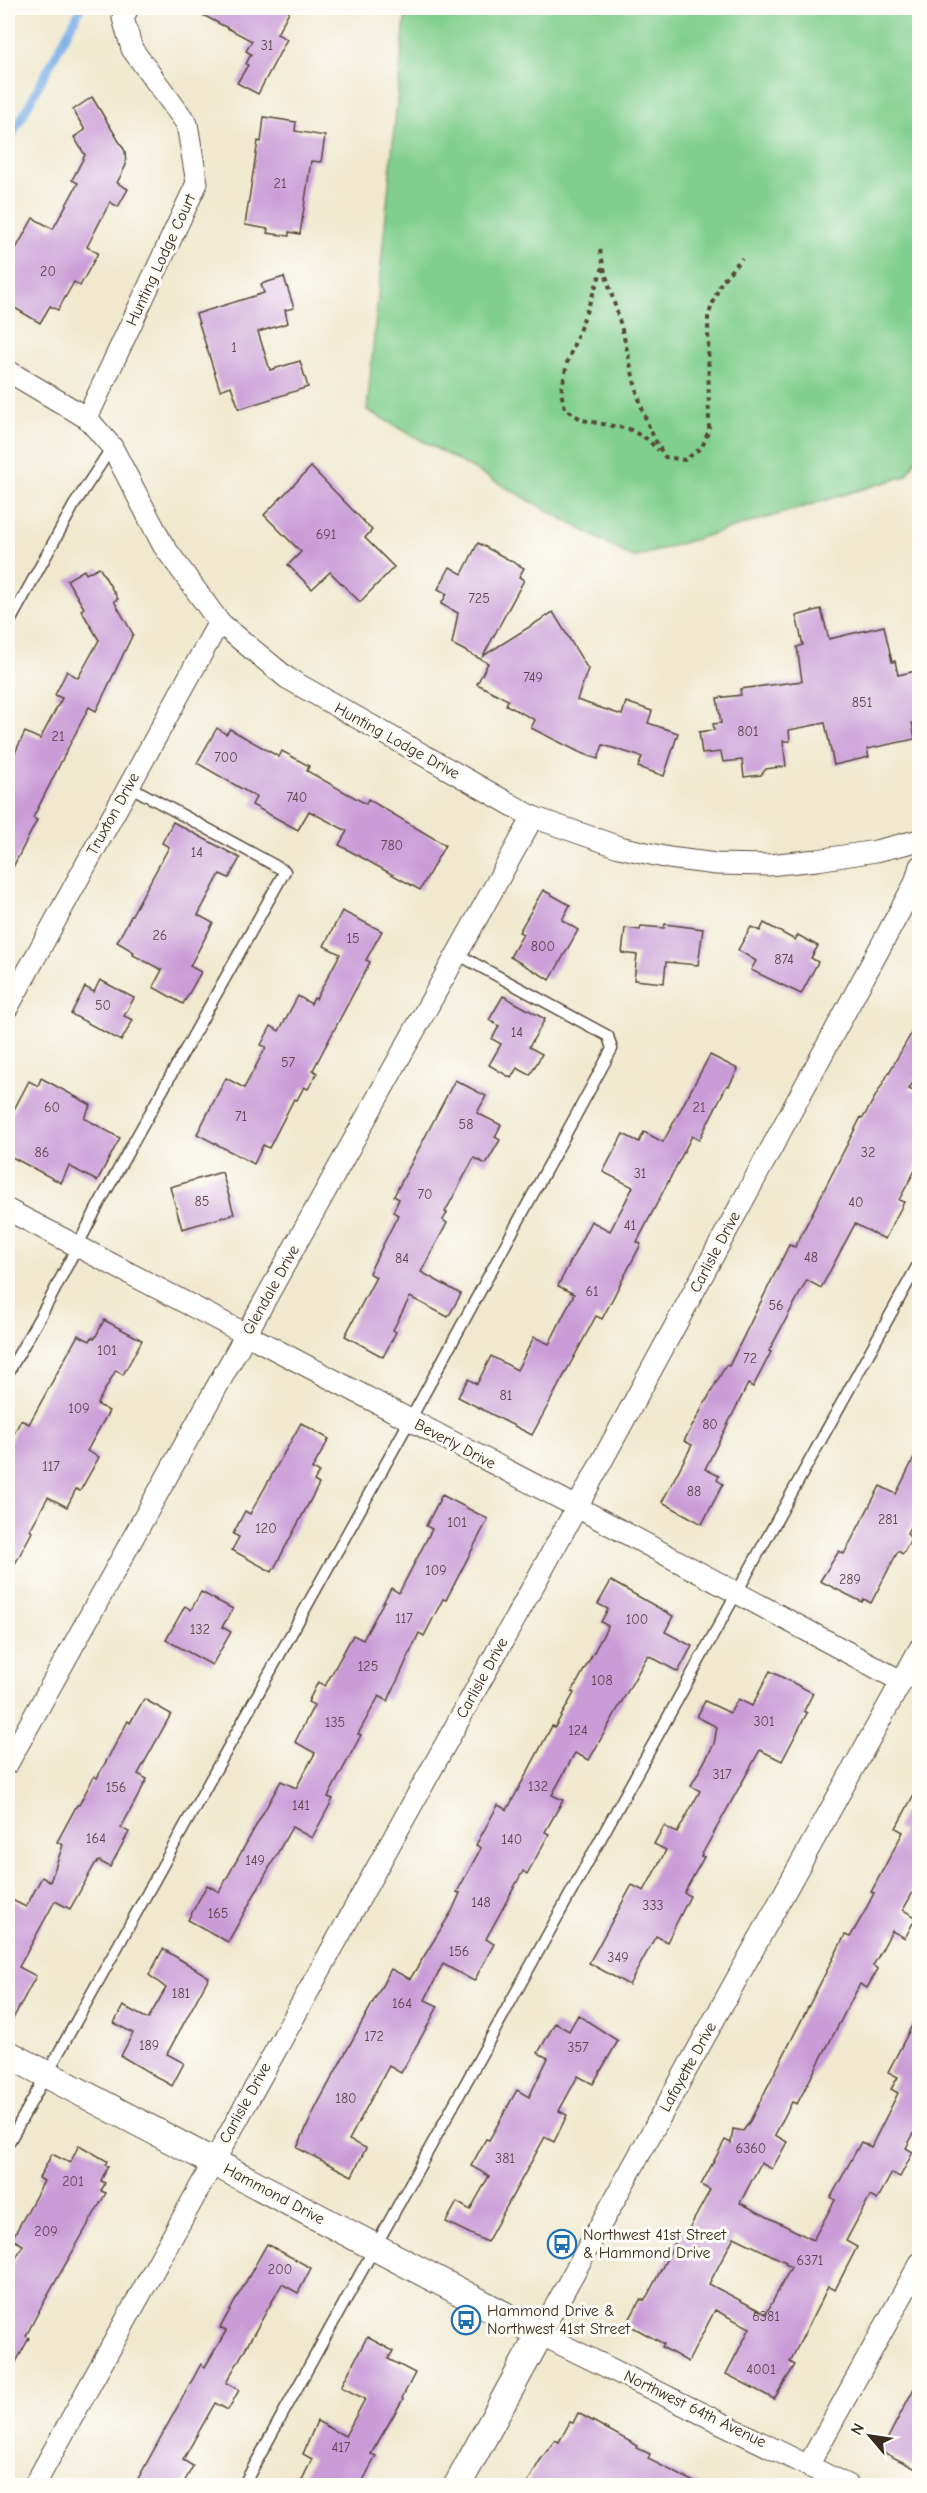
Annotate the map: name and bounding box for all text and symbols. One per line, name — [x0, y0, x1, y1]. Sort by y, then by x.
house number: 31 — [261, 37, 273, 54]
house number: 21 — [274, 175, 286, 192]
street label: Hunting Lodge Court — [123, 191, 200, 329]
house number: 20 — [40, 263, 56, 280]
house number: 1 — [231, 339, 237, 356]
house number: 691 — [316, 526, 336, 543]
house number: 725 — [468, 590, 490, 607]
house number: 749 — [523, 669, 543, 686]
house number: 851 — [852, 694, 872, 711]
street label: Hunting Lodge Drive — [331, 699, 463, 783]
house number: 801 — [737, 723, 759, 740]
house number: 21 — [52, 728, 64, 745]
house number: 700 — [214, 749, 238, 766]
street label: Truxton Drive — [83, 770, 143, 858]
house number: 740 — [287, 789, 307, 806]
house number: 780 — [381, 837, 403, 854]
house number: 14 — [191, 844, 203, 861]
house number: 26 — [153, 927, 167, 944]
house number: 15 — [346, 930, 360, 947]
house number: 800 — [531, 938, 555, 955]
house number: 874 — [774, 951, 794, 968]
house number: 50 — [95, 997, 111, 1014]
house number: 14 — [511, 1024, 523, 1041]
house number: 57 — [281, 1054, 295, 1071]
house number: 60 — [44, 1099, 60, 1116]
house number: 21 — [693, 1099, 705, 1116]
house number: 71 — [235, 1108, 247, 1125]
house number: 58 — [459, 1116, 473, 1133]
house number: 86 — [35, 1144, 49, 1161]
house number: 32 — [861, 1144, 875, 1161]
house number: 31 — [634, 1165, 646, 1182]
house number: 70 — [417, 1186, 433, 1203]
house number: 85 — [195, 1193, 209, 1210]
house number: 40 — [848, 1194, 864, 1211]
street label: Carlisle Drive — [686, 1208, 744, 1296]
house number: 41 — [624, 1217, 636, 1234]
street label: Glendale Drive — [239, 1242, 303, 1338]
house number: 48 — [804, 1249, 818, 1266]
house number: 84 — [395, 1250, 409, 1267]
house number: 61 — [585, 1283, 599, 1300]
house number: 56 — [768, 1297, 784, 1314]
house number: 101 — [97, 1342, 117, 1359]
house number: 72 — [743, 1350, 757, 1367]
house number: 81 — [500, 1387, 512, 1404]
house number: 109 — [68, 1400, 90, 1417]
street label: Beverly Drive — [411, 1415, 499, 1473]
house number: 80 — [702, 1416, 718, 1433]
house number: 117 — [42, 1458, 60, 1475]
house number: 88 — [687, 1483, 701, 1500]
house number: 281 — [878, 1511, 898, 1528]
house number: 101 — [447, 1514, 467, 1531]
house number: 120 — [255, 1520, 277, 1537]
house number: 109 — [425, 1562, 447, 1579]
house number: 289 — [839, 1571, 861, 1588]
house number: 117 — [395, 1610, 413, 1627]
house number: 100 — [626, 1611, 648, 1628]
house number: 132 — [190, 1621, 210, 1638]
street label: Carlisle Drive — [452, 1634, 512, 1722]
house number: 125 — [358, 1658, 378, 1675]
house number: 108 — [591, 1672, 613, 1689]
house number: 301 — [753, 1713, 775, 1730]
house number: 135 — [325, 1714, 345, 1731]
house number: 124 — [568, 1722, 588, 1739]
house number: 317 — [712, 1766, 732, 1783]
house number: 132 — [528, 1778, 548, 1795]
house number: 156 — [106, 1779, 126, 1796]
house number: 141 — [292, 1797, 310, 1814]
house number: 164 — [86, 1830, 106, 1847]
house number: 140 — [502, 1831, 522, 1848]
house number: 149 — [245, 1852, 265, 1869]
house number: 148 — [471, 1894, 491, 1911]
house number: 333 — [642, 1897, 664, 1914]
house number: 165 — [208, 1905, 228, 1922]
house number: 156 — [449, 1943, 469, 1960]
house number: 349 — [607, 1949, 629, 1966]
house number: 181 — [172, 1985, 190, 2002]
house number: 164 — [392, 1995, 412, 2012]
street label: Lafayette Drive — [656, 2019, 720, 2115]
house number: 172 — [364, 2028, 384, 2045]
house number: 189 — [139, 2037, 159, 2054]
house number: 357 — [567, 2039, 589, 2056]
street label: Carlisle Drive — [215, 2059, 275, 2147]
house number: 180 — [335, 2090, 357, 2107]
house number: 6360 — [736, 2140, 766, 2157]
house number: 381 — [495, 2150, 515, 2167]
street label: Hammond Drive — [220, 2160, 328, 2228]
house number: 201 — [62, 2173, 84, 2190]
house number: 209 — [34, 2223, 58, 2240]
place label: Northwest 41st Street & Hammond Drive — [583, 2226, 727, 2262]
bus stop icon: Northwest 41st Street & Hammond Drive — [546, 2228, 578, 2260]
house number: 6371 — [797, 2252, 823, 2269]
house number: 200 — [268, 2261, 292, 2278]
place label: Hammond Drive & Northwest 41st Street — [487, 2302, 631, 2338]
bus stop icon: Hammond Drive & Northwest 41st Street — [450, 2304, 482, 2336]
house number: 6381 — [752, 2308, 780, 2325]
house number: 4001 — [746, 2361, 776, 2378]
street label: Northwest 64th Avenue — [621, 2367, 769, 2451]
north arrow — [840, 2406, 900, 2466]
text: N — [847, 2420, 868, 2438]
house number: 417 — [332, 2439, 351, 2456]

